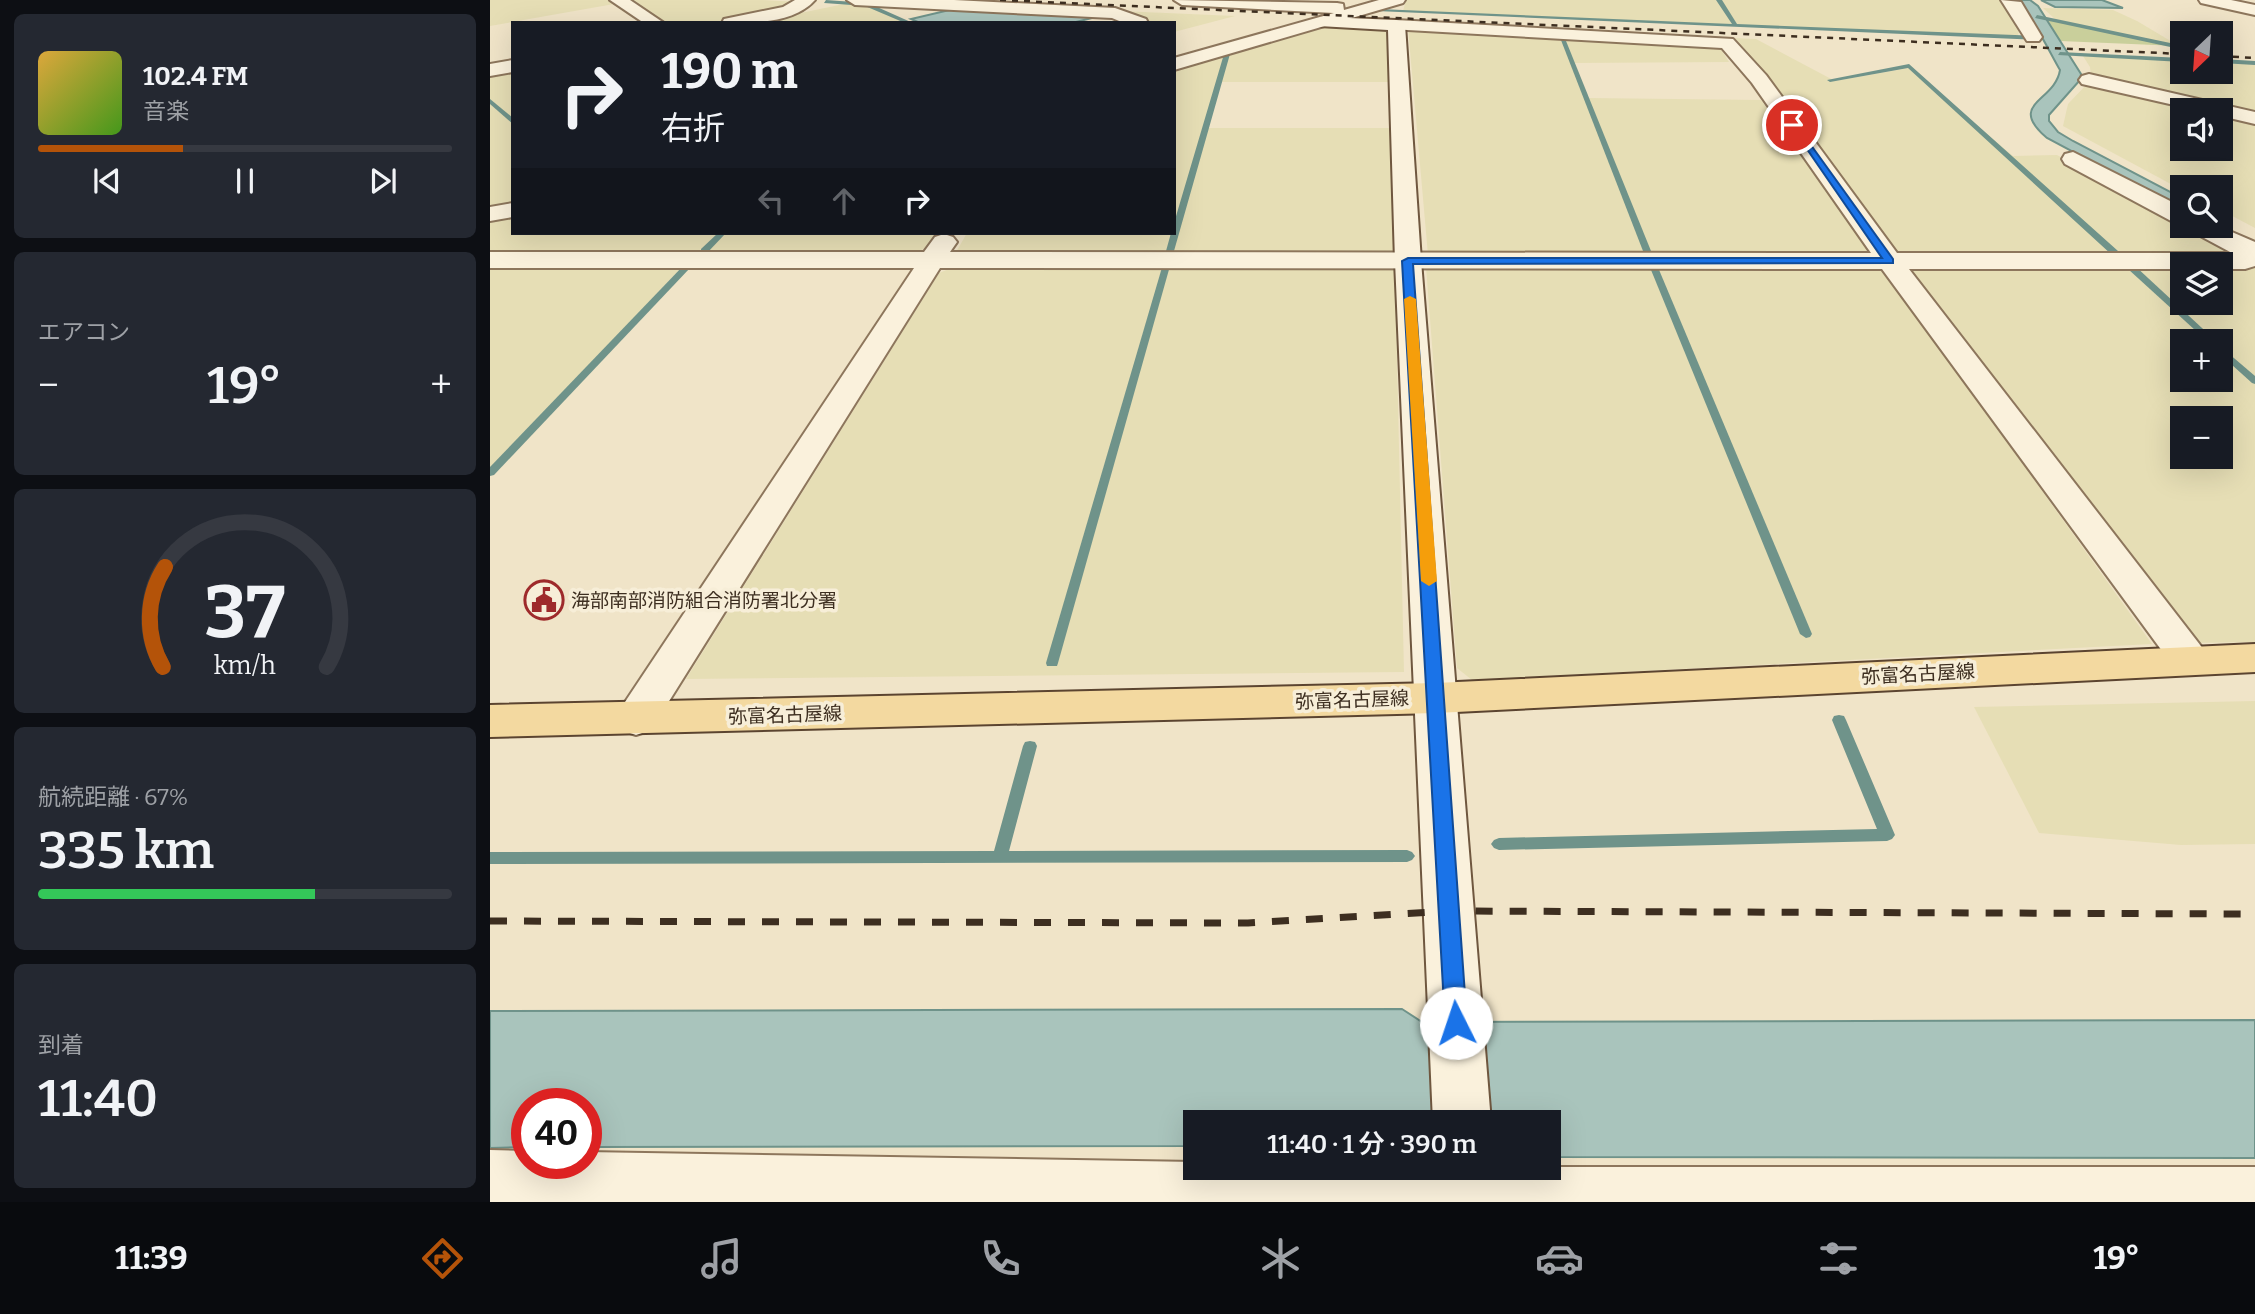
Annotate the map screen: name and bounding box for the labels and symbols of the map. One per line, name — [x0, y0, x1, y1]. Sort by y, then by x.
north arrow — [2170, 21, 2233, 84]
pin — [1762, 95, 1822, 155]
public building icon: 海部南部消防組合消防署北分署 — [523, 579, 565, 621]
place label: 海部南部消防組合消防署北分署 — [571, 589, 837, 612]
street label: 弥富名古屋線 — [1860, 660, 1976, 688]
street label: 弥富名古屋線 — [1295, 687, 1409, 713]
street label: 弥富名古屋線 — [728, 702, 842, 728]
position arrow — [1419, 986, 1493, 1060]
speed limit sign: 40 — [511, 1088, 602, 1179]

